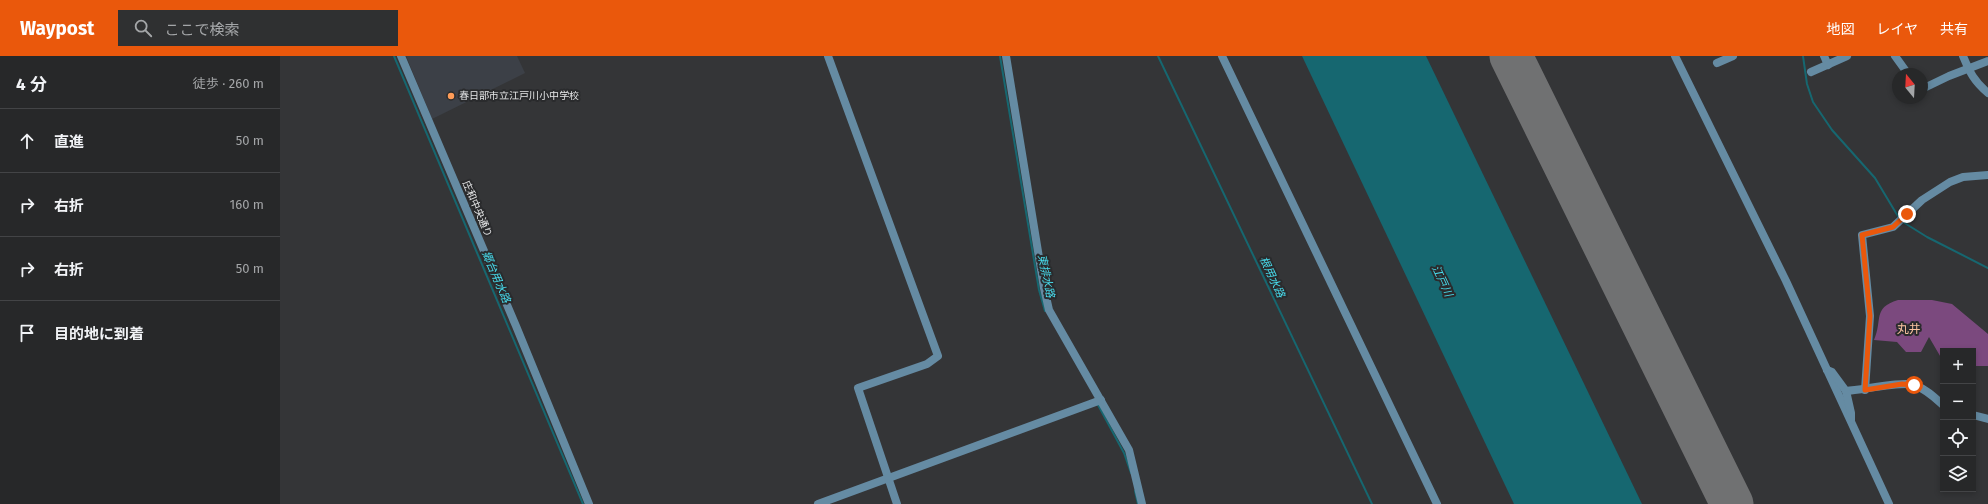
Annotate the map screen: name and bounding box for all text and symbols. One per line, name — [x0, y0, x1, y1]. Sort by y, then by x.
search box — [118, 10, 398, 46]
text: Waypost — [20, 17, 94, 40]
icon: search — [132, 17, 154, 39]
text: ここで検索 — [164, 21, 239, 39]
text: 地図 — [1826, 21, 1854, 38]
text: レイヤ — [1876, 21, 1918, 38]
text: 共有 — [1940, 21, 1968, 38]
north arrow — [1892, 68, 1928, 104]
text: 4 分 — [16, 74, 47, 95]
text: 徒歩 · 260 m — [193, 76, 264, 91]
place label: 春日部市立江戸川小中学校 — [459, 90, 579, 102]
marker: 春日部市立江戸川小中学校 — [446, 91, 456, 101]
icon: ahead — [16, 130, 38, 152]
text: 直進 — [54, 133, 84, 151]
text: 50 m — [236, 133, 264, 148]
street label: 庄和中央通り — [460, 179, 494, 239]
icon: right — [16, 194, 38, 216]
text: 右折 — [54, 197, 84, 215]
text: 160 m — [230, 197, 264, 212]
route end — [1898, 205, 1916, 223]
water label: 郷台用水路 — [479, 249, 513, 306]
water label: 東排水路 — [1035, 253, 1057, 300]
water label: 根用水路 — [1257, 254, 1288, 301]
icon: right — [16, 258, 38, 280]
text: 右折 — [54, 261, 84, 279]
text: 50 m — [236, 261, 264, 276]
water label: 江戸川 — [1429, 263, 1455, 300]
icon: arrive — [16, 322, 38, 344]
district label: 丸井 — [1897, 322, 1921, 336]
text: 目的地に到着 — [54, 325, 144, 343]
map controls — [1940, 348, 1976, 492]
button: + — [1940, 348, 1976, 384]
route start — [1905, 376, 1923, 394]
button: − — [1940, 384, 1976, 420]
button: locate — [1940, 420, 1976, 456]
button: layers — [1940, 456, 1976, 492]

